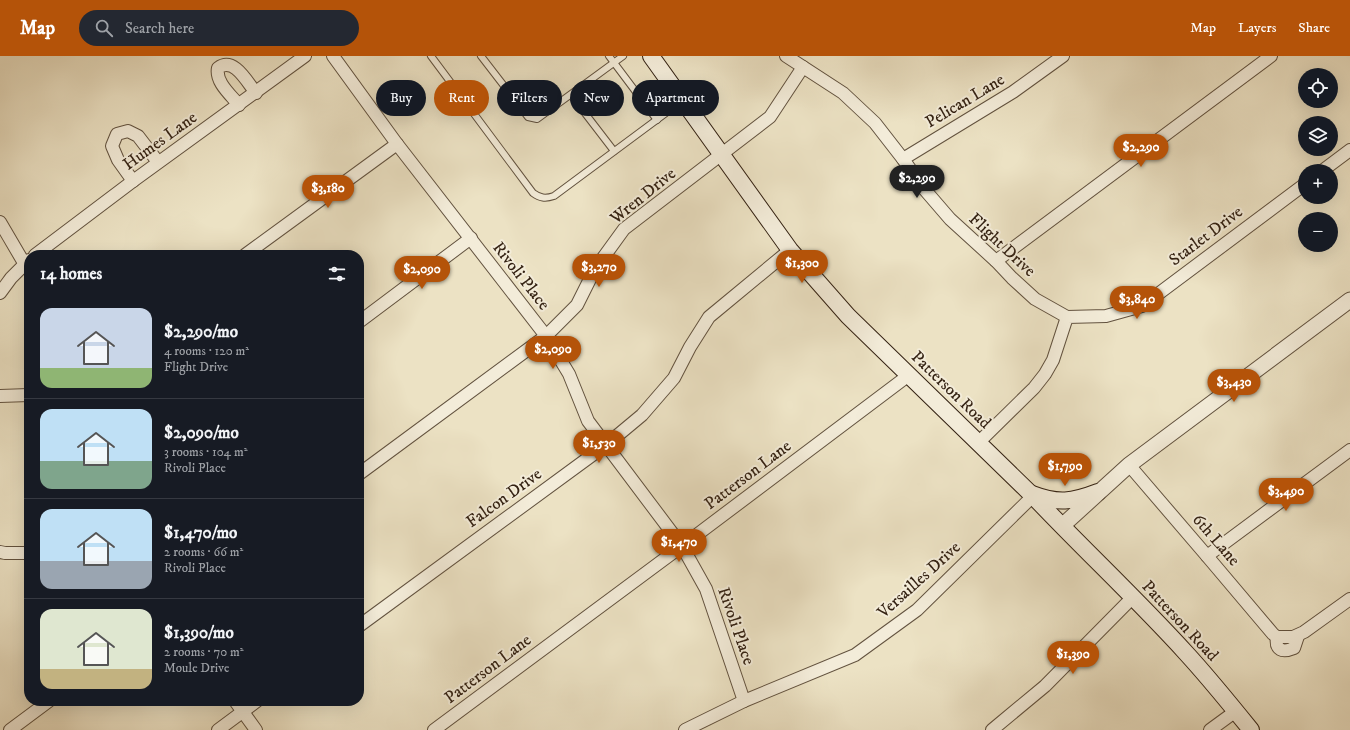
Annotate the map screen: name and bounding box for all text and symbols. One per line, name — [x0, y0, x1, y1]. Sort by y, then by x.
search box — [79, 10, 359, 46]
text: Map — [20, 17, 55, 40]
icon: search — [93, 17, 115, 39]
text: Search here — [125, 19, 194, 38]
text: Map — [1190, 19, 1216, 37]
text: Layers — [1238, 19, 1276, 37]
text: Share — [1298, 19, 1330, 37]
map controls — [1298, 68, 1338, 252]
button: locate — [1298, 68, 1338, 108]
street label: Pelican Lane — [921, 69, 1009, 133]
chip: Buy — [376, 80, 426, 116]
chip: Rent — [434, 80, 489, 116]
chip: Filters — [497, 80, 562, 116]
chip: New — [570, 80, 624, 116]
chip: Apartment — [632, 80, 719, 116]
street label: Humes Lane — [118, 107, 202, 175]
button: layers — [1298, 116, 1338, 156]
pin: $2,290 — [1108, 134, 1174, 168]
text: $2,290 — [1123, 139, 1160, 155]
street label: Wren Drive — [605, 163, 680, 230]
button: + — [1298, 164, 1338, 204]
pin: $2,290 — [884, 165, 950, 199]
text: $2,290 — [899, 170, 936, 186]
pin: $3,180 — [295, 175, 361, 209]
text: $3,180 — [311, 180, 345, 196]
street label: Starlet Drive — [1165, 201, 1247, 271]
street label: Flight Drive — [964, 208, 1040, 282]
button: − — [1298, 212, 1338, 252]
street label: Rivoli Place — [487, 237, 555, 315]
pin: $1,300 — [769, 250, 835, 284]
pin: $3,270 — [566, 254, 632, 288]
text: $1,300 — [785, 255, 819, 271]
pin: $2,090 — [389, 256, 455, 290]
text: $3,270 — [581, 259, 617, 275]
text: $2,090 — [403, 261, 441, 277]
text: 14 homes — [40, 263, 102, 285]
icon: filters — [326, 263, 348, 285]
pin: $3,840 — [1104, 286, 1170, 320]
text: $3,840 — [1119, 291, 1155, 307]
text: $2,290/mo — [164, 321, 238, 343]
icon: home — [72, 324, 120, 372]
pin: $2,090 — [520, 336, 586, 370]
text: $2,090 — [534, 341, 572, 357]
text: 4 rooms · 120 m² — [164, 343, 249, 359]
street label: Patterson Road — [906, 346, 996, 434]
text: Flight Drive — [164, 359, 228, 375]
pin: $3,430 — [1201, 369, 1267, 403]
text: $3,430 — [1216, 374, 1252, 390]
text: $2,090/mo — [164, 422, 239, 444]
icon: home — [72, 425, 120, 473]
pin: $1,530 — [566, 430, 632, 464]
text: $1,530 — [582, 435, 616, 451]
street label: Patterson Lane — [700, 435, 796, 515]
text: 3 rooms · 104 m² — [164, 444, 247, 460]
pin: $1,790 — [1032, 453, 1098, 487]
text: $1,790 — [1048, 458, 1082, 474]
text: Rivoli Place — [164, 460, 226, 476]
street label: Falcon Drive — [462, 463, 546, 533]
pin: $3,490 — [1253, 478, 1319, 512]
text: $3,490 — [1268, 483, 1304, 499]
street label: 6th Lane — [1187, 509, 1245, 571]
text: $1,470/mo — [164, 522, 237, 544]
icon: home — [72, 525, 120, 573]
pin: $1,470 — [646, 529, 712, 563]
text: $1,470 — [661, 534, 697, 550]
street label: Versailles Drive — [872, 537, 965, 624]
text: 2 rooms · 66 m² — [164, 544, 243, 560]
text: Rivoli Place — [164, 560, 226, 576]
street label: Patterson Road — [1137, 576, 1224, 667]
street label: Rivoli Place — [712, 584, 760, 668]
text: $1,390/mo — [164, 622, 234, 644]
icon: home — [72, 625, 120, 673]
street label: Patterson Lane — [440, 629, 536, 709]
pin: $1,390 — [1040, 641, 1106, 675]
text: 2 rooms · 70 m² — [164, 644, 244, 660]
text: $1,390 — [1056, 646, 1090, 662]
text: Moule Drive — [164, 660, 229, 676]

